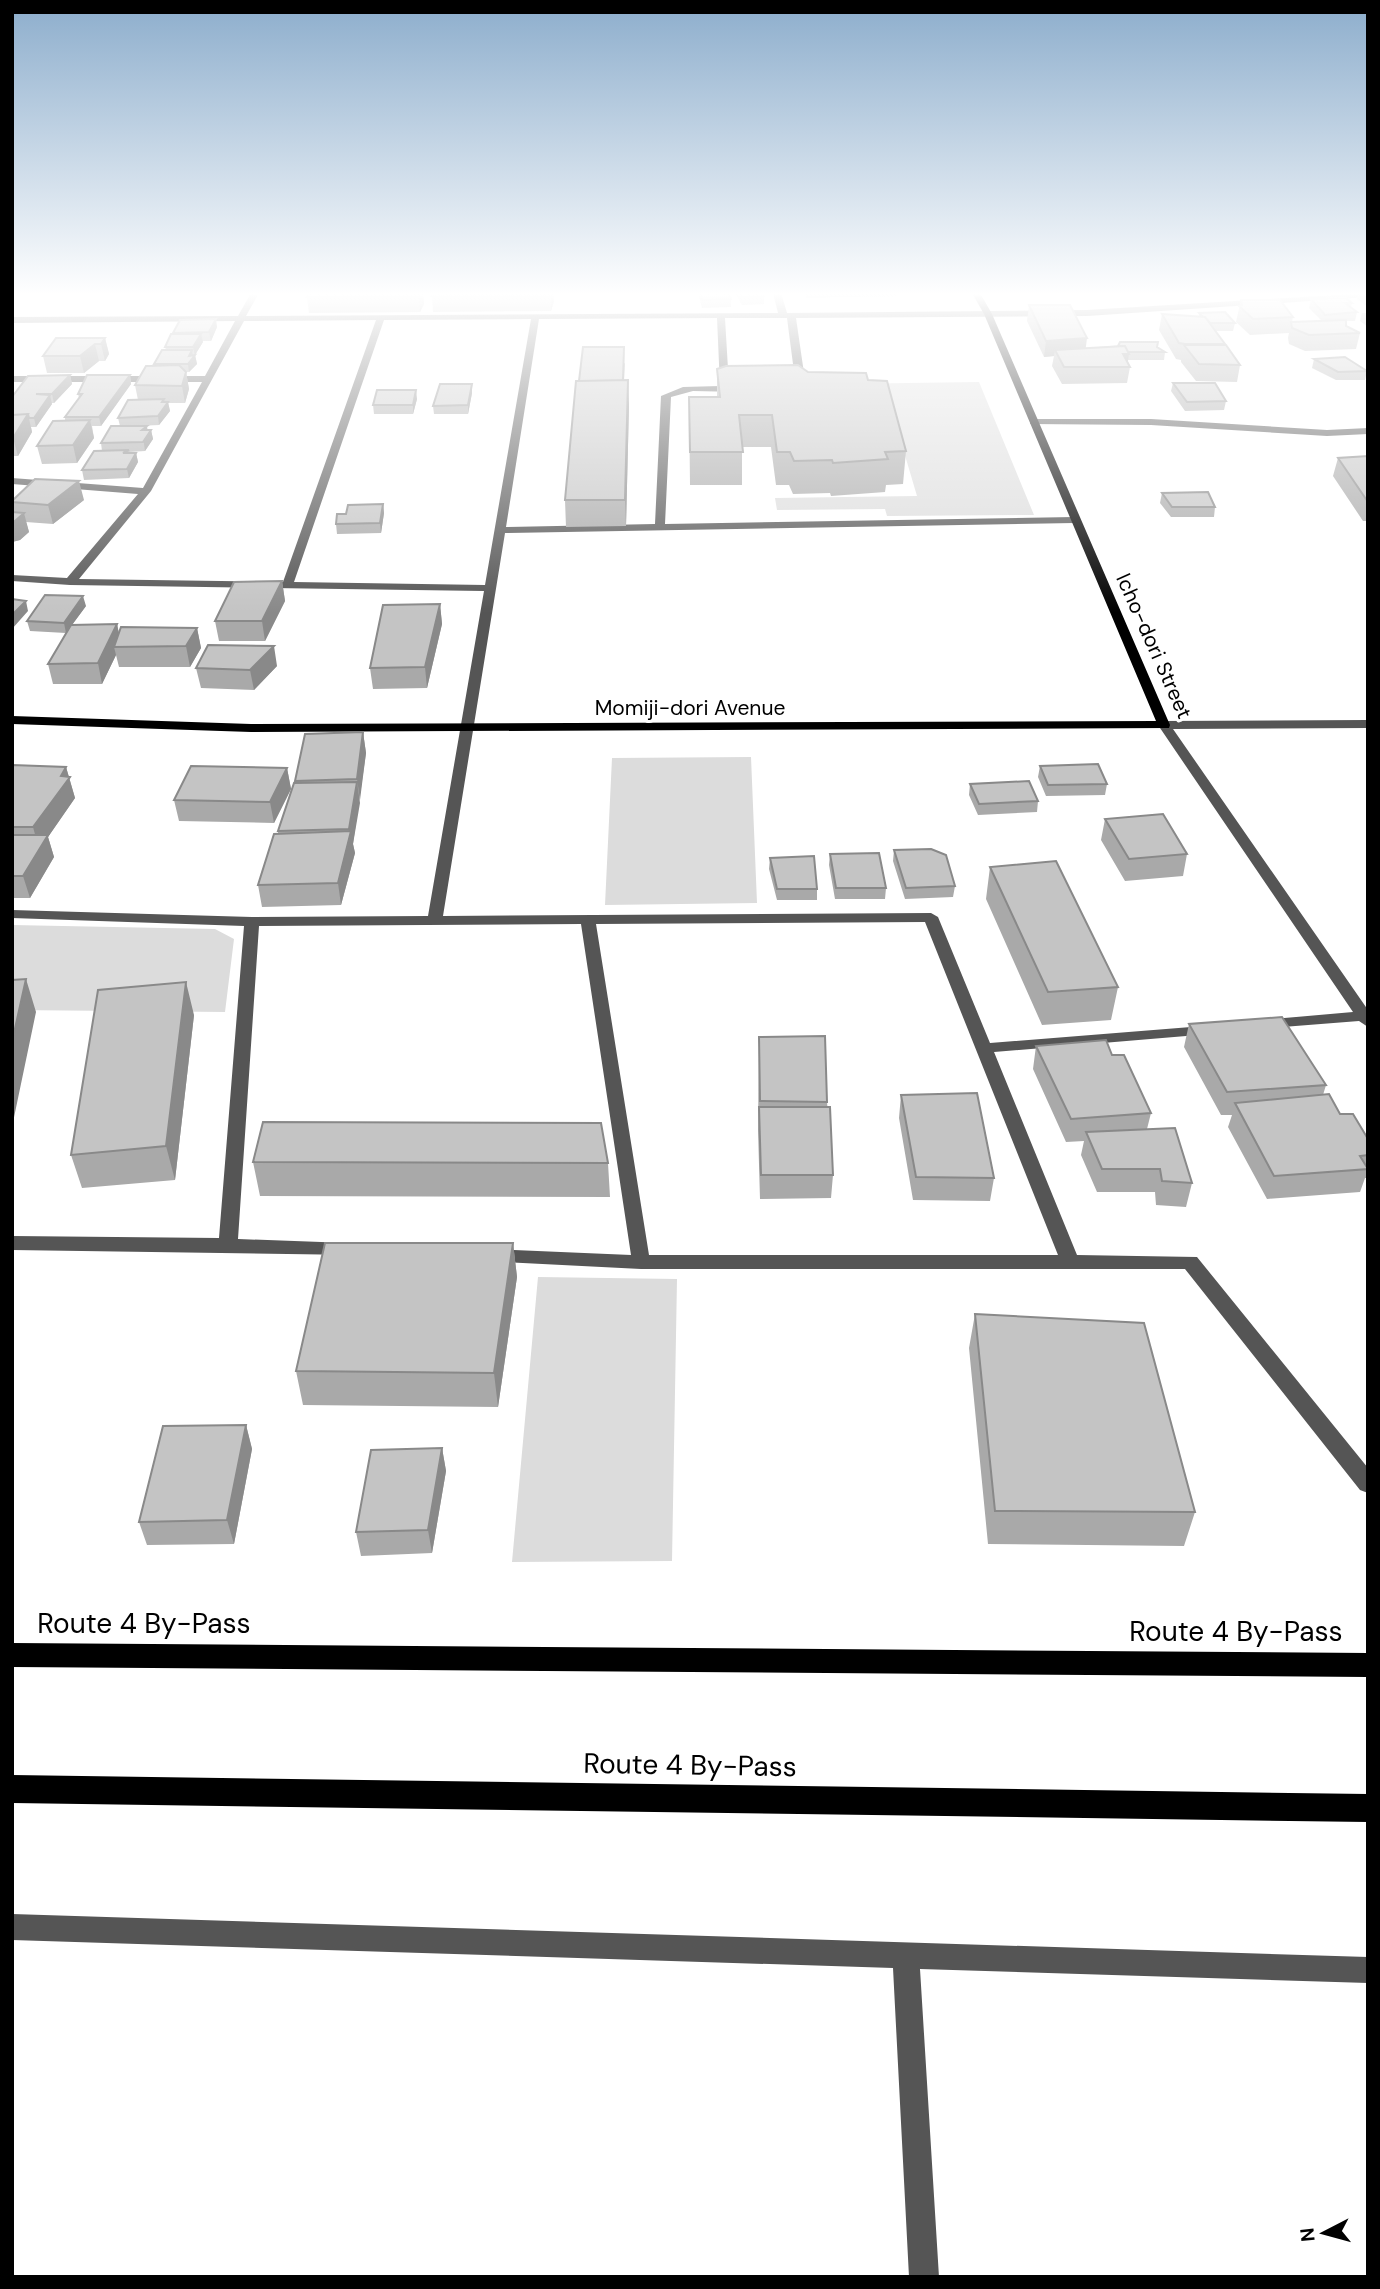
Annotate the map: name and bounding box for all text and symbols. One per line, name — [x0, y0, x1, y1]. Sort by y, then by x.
street label: Icho-dori Street — [1109, 569, 1199, 723]
street label: Momiji-dori Avenue — [595, 694, 785, 722]
street label: Route 4 By-Pass — [37, 1605, 251, 1642]
street label: Route 4 By-Pass — [1129, 1613, 1343, 1650]
street label: Route 4 By-Pass — [583, 1745, 797, 1785]
north arrow — [1289, 2198, 1359, 2268]
text: N — [1294, 2227, 1321, 2243]

